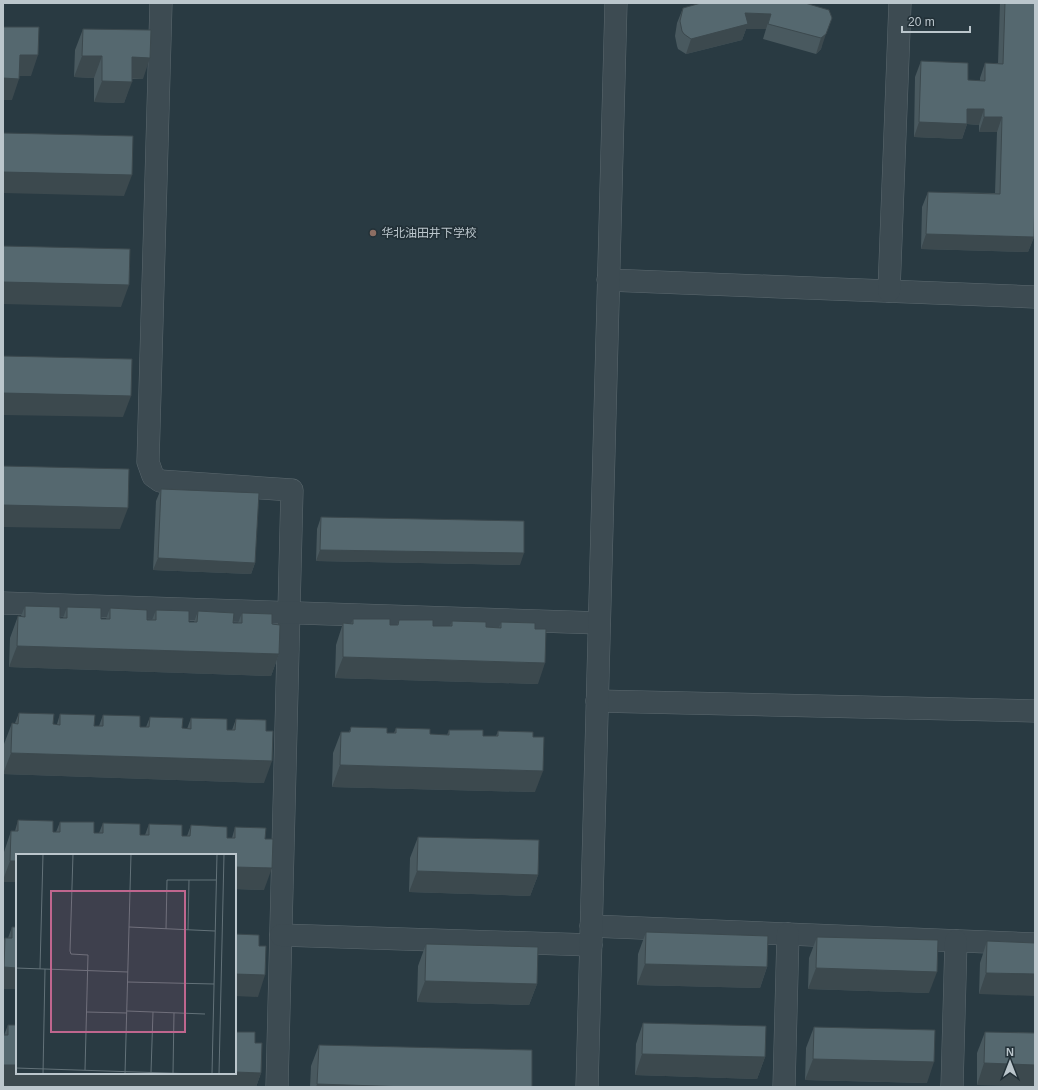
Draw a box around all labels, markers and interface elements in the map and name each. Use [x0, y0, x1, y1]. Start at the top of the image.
scale bar [902, 8, 970, 34]
text: 20 m [908, 15, 935, 29]
place label: 华北油田井下学校 [381, 226, 477, 240]
marker: 华北油田井下学校 [368, 228, 378, 238]
inset map [16, 854, 236, 1074]
north arrow [990, 1042, 1030, 1082]
text: N [1006, 1046, 1014, 1058]

